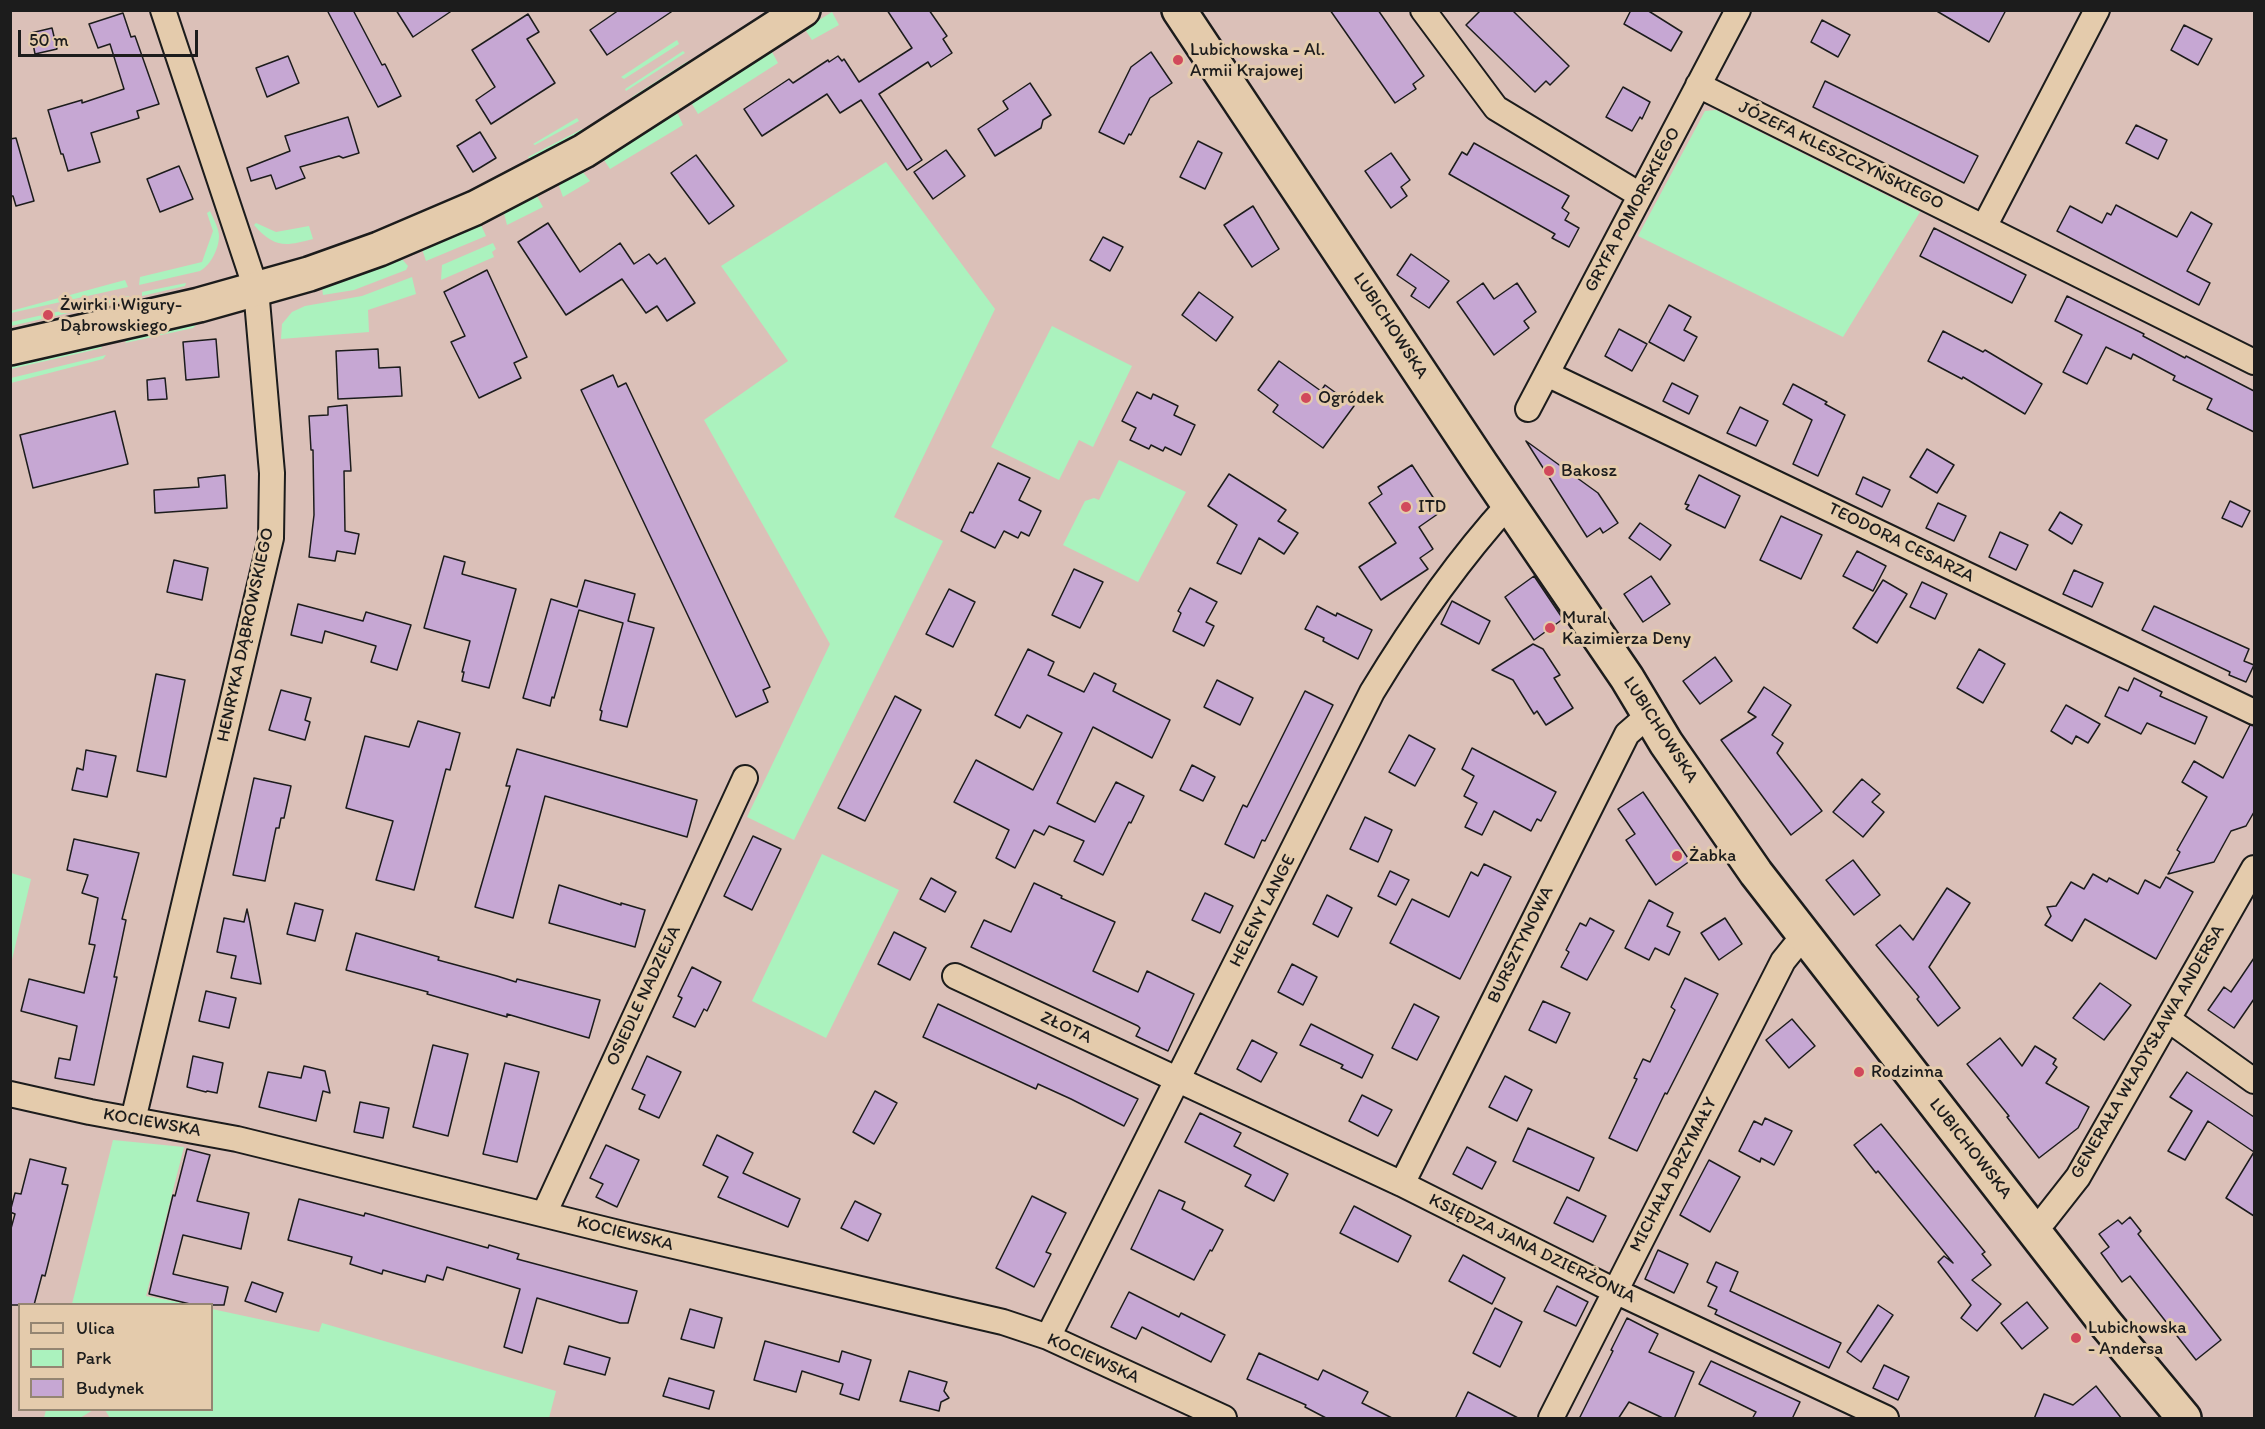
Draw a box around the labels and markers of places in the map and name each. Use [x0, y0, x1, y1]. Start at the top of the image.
place label: Lubichowska - Al. Armii Krajowej [1190, 39, 1325, 82]
marker: Lubichowska - Al. Armii Krajowej [1171, 53, 1185, 67]
place label: Żwirki i Wigury- Dąbrowskiego [60, 294, 182, 336]
marker: Żwirki i Wigury- Dąbrowskiego [41, 308, 55, 322]
place label: Ogródek [1318, 387, 1384, 409]
marker: Ogródek [1299, 391, 1313, 405]
place label: Bakosz [1561, 460, 1617, 482]
marker: Bakosz [1542, 464, 1556, 478]
place label: ITD [1418, 496, 1446, 518]
marker: ITD [1399, 500, 1413, 514]
place label: Mural Kazimierza Deny [1562, 607, 1691, 650]
marker: Mural Kazimierza Deny [1543, 621, 1557, 635]
place label: Żabka [1689, 845, 1736, 867]
marker: Żabka [1670, 849, 1684, 863]
place label: Rodzinna [1871, 1061, 1943, 1083]
marker: Rodzinna [1852, 1065, 1866, 1079]
place label: Lubichowska - Andersa [2088, 1317, 2187, 1360]
marker: Lubichowska - Andersa [2069, 1331, 2083, 1345]

